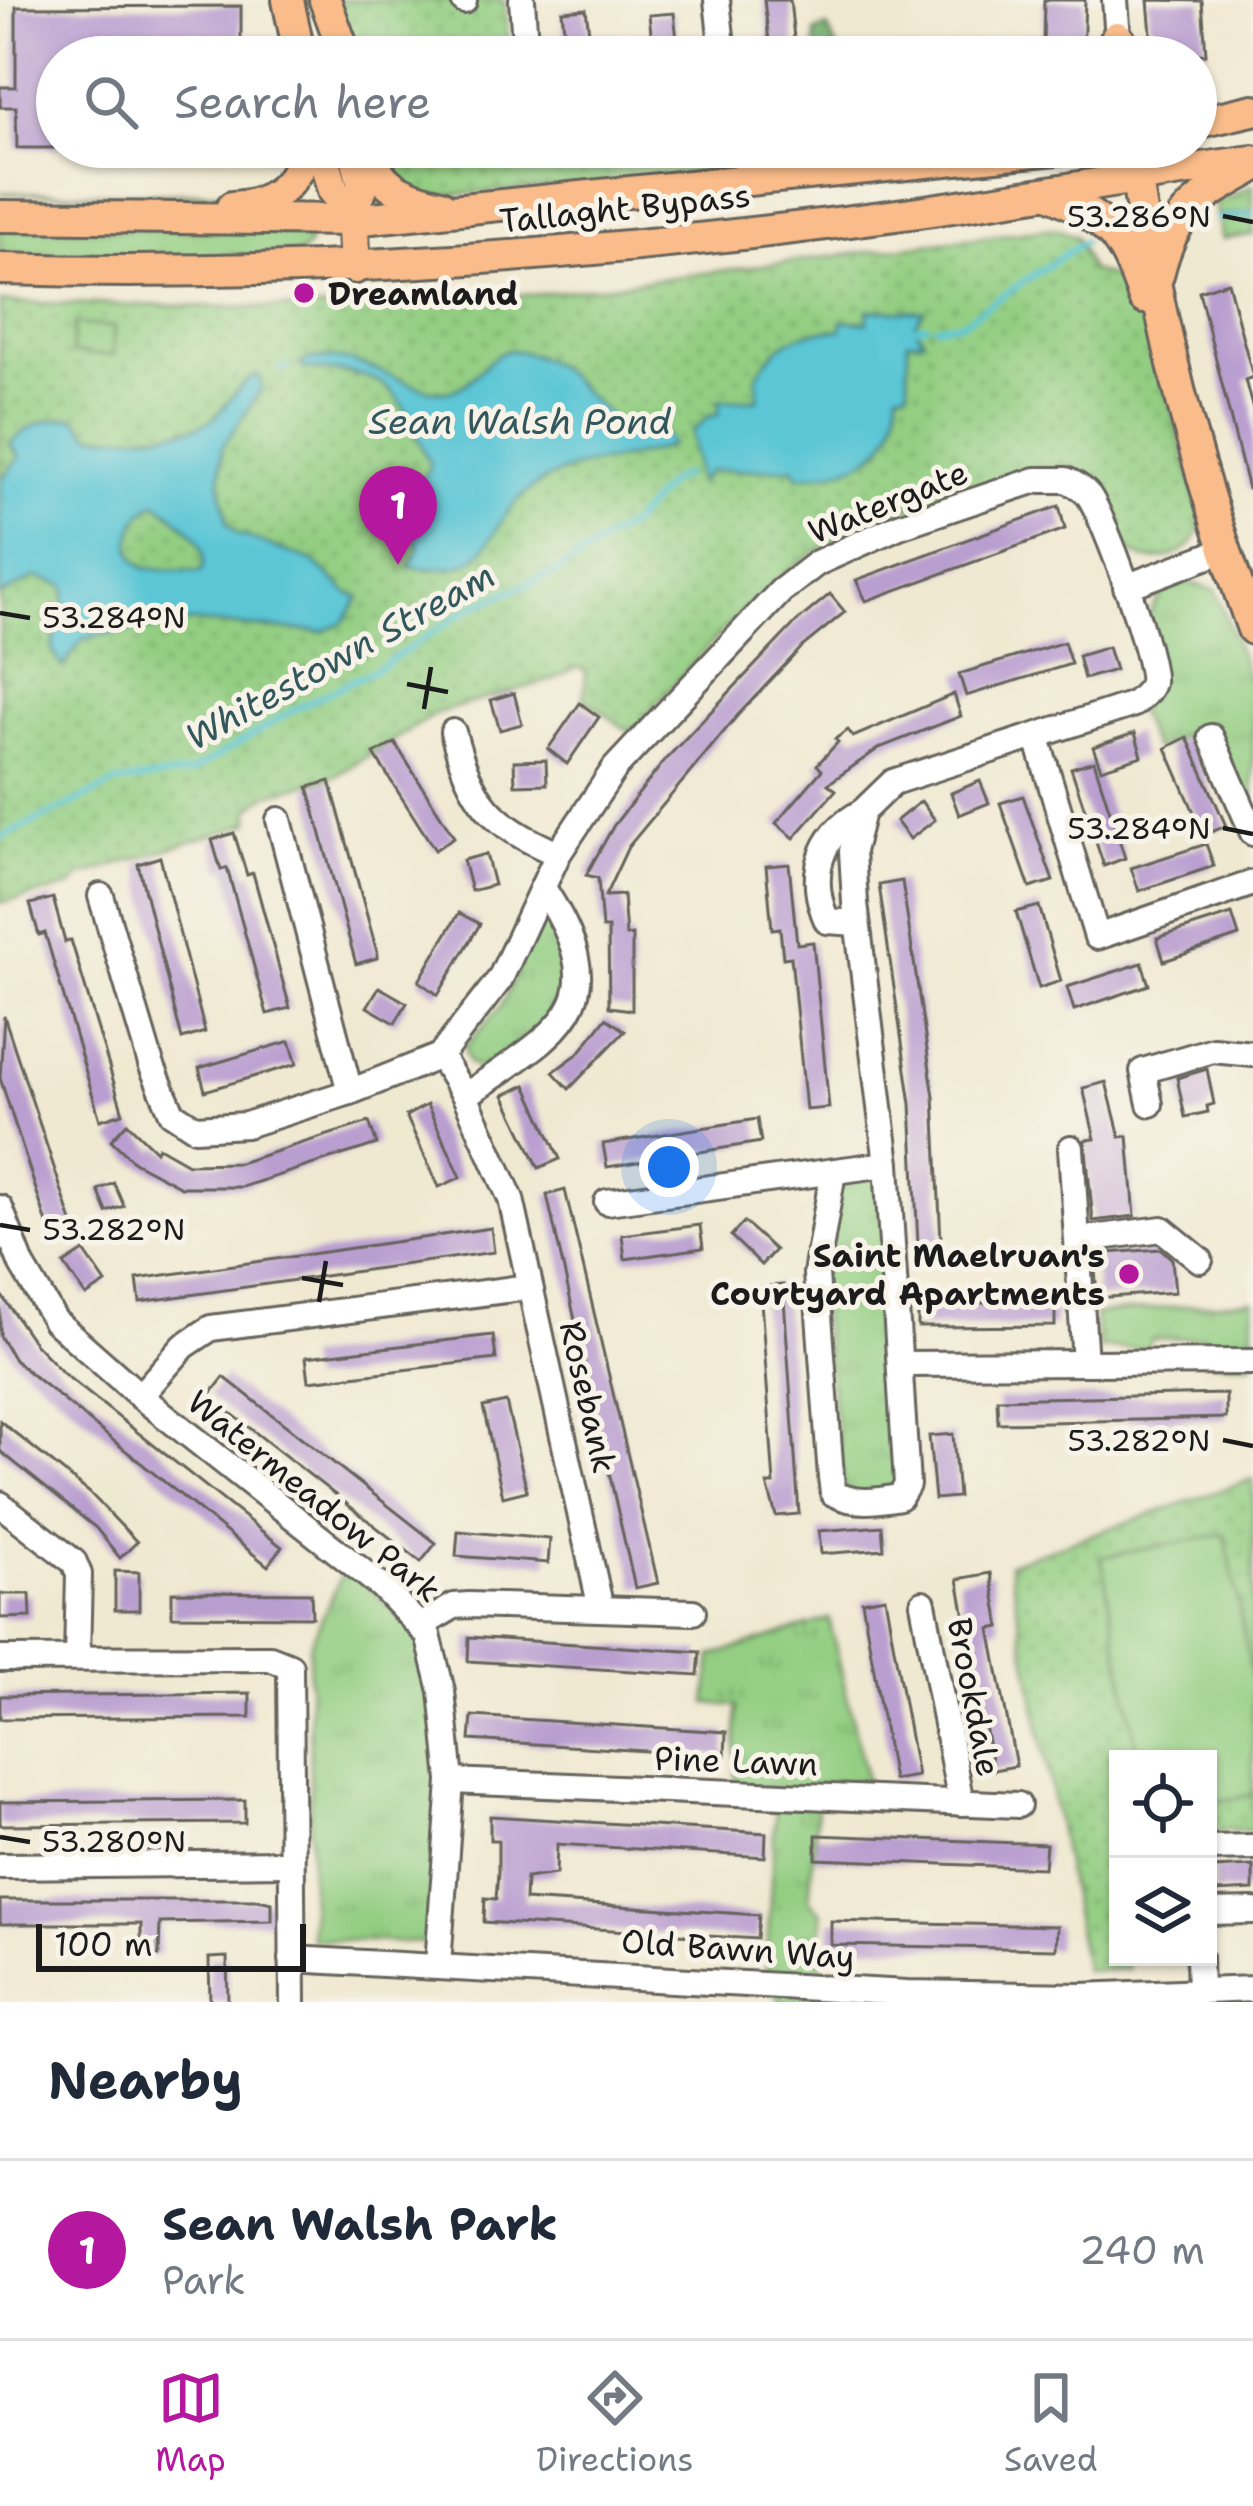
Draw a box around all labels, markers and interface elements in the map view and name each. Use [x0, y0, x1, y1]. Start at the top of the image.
search box [36, 36, 1217, 168]
icon: search [78, 69, 144, 135]
text: Search here [174, 72, 431, 132]
street label: Tallaght Bypass [497, 172, 753, 244]
text: 53.286°N [1067, 196, 1211, 237]
place label: Dreamland [328, 271, 518, 316]
marker: Dreamland [291, 280, 317, 306]
water label: Sean Walsh Pond [369, 397, 672, 446]
street label: Watergate [801, 450, 975, 554]
pin: 1 [359, 466, 437, 565]
water label: Whitestown Stream [177, 551, 503, 761]
text: 53.284°N [42, 597, 186, 638]
text: 53.284°N [1067, 808, 1211, 849]
your location [639, 1137, 699, 1197]
text: 53.282°N [43, 1209, 185, 1250]
place label: Saint Maelruan's Courtyard Apartments [710, 1233, 1105, 1316]
marker: Saint Maelruan's Courtyard Apartments [1116, 1261, 1142, 1287]
street label: Rosebank [549, 1317, 627, 1477]
street label: Watermeadow Park [178, 1380, 450, 1612]
text: 53.282°N [1068, 1420, 1210, 1461]
street label: Brookdale [937, 1614, 1011, 1780]
street label: Pine Lawn [653, 1736, 819, 1786]
map controls [1109, 1750, 1217, 1966]
button: locate [1109, 1750, 1217, 1858]
text: 53.280°N [42, 1821, 186, 1862]
button: layers [1109, 1858, 1217, 1966]
scale bar [36, 1918, 306, 1971]
street label: Old Bawn Way [620, 1918, 856, 1980]
text: 100 m [54, 1922, 153, 1967]
text: Nearby [48, 2046, 243, 2114]
text: Sean Walsh Park [162, 2194, 558, 2254]
text: 1 [78, 2224, 96, 2276]
text: 240 m [1079, 2224, 1205, 2276]
text: Park [162, 2254, 246, 2306]
tab: Map [155, 2365, 226, 2482]
tab: Directions [536, 2365, 694, 2482]
tab: Saved [1004, 2365, 1098, 2482]

